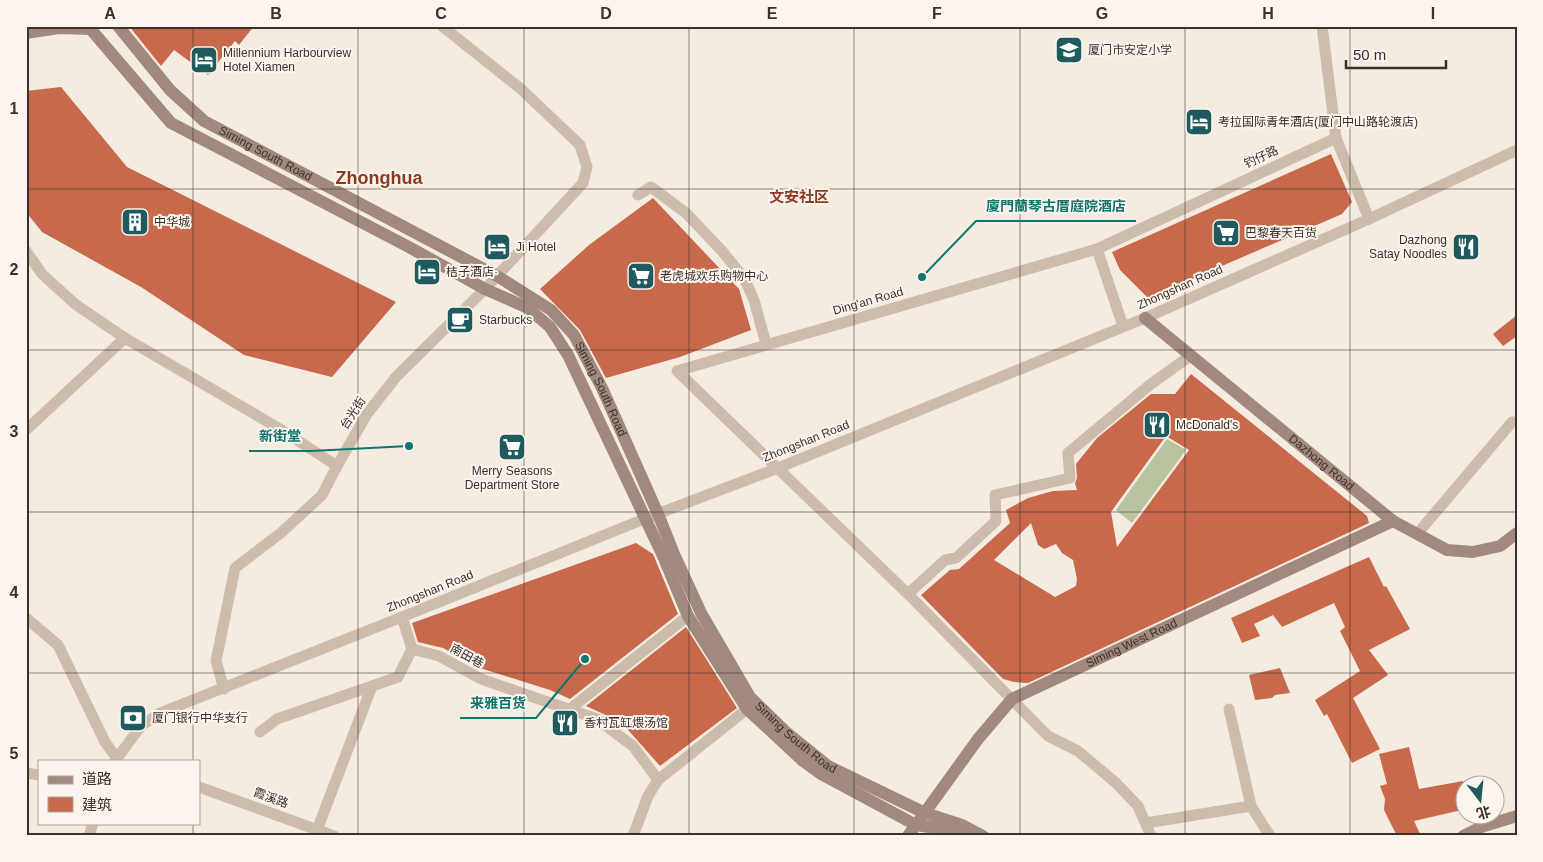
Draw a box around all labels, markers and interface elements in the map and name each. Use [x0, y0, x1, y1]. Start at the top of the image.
text: A [104, 5, 116, 22]
text: B [270, 5, 282, 22]
text: C [435, 5, 447, 22]
text: D [600, 5, 612, 22]
text: E [767, 5, 778, 22]
text: F [932, 5, 942, 22]
text: G [1096, 5, 1108, 22]
text: H [1262, 5, 1274, 22]
text: I [1431, 5, 1435, 22]
school or university icon: 厦门市安定小学 [1054, 35, 1084, 65]
scale bar [1346, 38, 1446, 70]
place label: 厦门市安定小学 [1088, 43, 1172, 57]
hotel icon: Millennium Harbourview Hotel Xiamen [189, 45, 219, 75]
place label: Millennium Harbourview Hotel Xiamen [223, 46, 351, 74]
text: 50 m [1353, 46, 1386, 63]
text: 1 [10, 100, 19, 117]
hotel icon: 考拉国际青年酒店(厦门中山路轮渡店) [1184, 107, 1214, 137]
place label: 考拉国际青年酒店(厦门中山路轮渡店) [1218, 115, 1418, 129]
street label: Siming South Road [216, 123, 315, 184]
street label: 钓仔路 [1242, 143, 1280, 171]
district label: Zhonghua [336, 168, 423, 188]
district label: 文安社区 [769, 188, 829, 205]
callout: 廈門蘭琴古厝庭院酒店 [976, 192, 1136, 221]
text: 廈門蘭琴古厝庭院酒店 [986, 198, 1126, 214]
building icon: 中华城 [120, 207, 150, 237]
place label: 中华城 [154, 215, 190, 229]
supermarket icon: 巴黎春天百货 [1211, 218, 1241, 248]
place label: 巴黎春天百货 [1245, 226, 1317, 240]
hotel icon: Ji Hotel [482, 232, 512, 262]
restaurant icon: Dazhong Satay Noodles [1451, 232, 1481, 262]
place label: Dazhong Satay Noodles [1369, 233, 1447, 261]
place label: Ji Hotel [516, 240, 556, 254]
hotel icon: 桔子酒店· [412, 257, 442, 287]
text: 2 [10, 261, 19, 278]
supermarket icon: 老虎城欢乐购物中心 [626, 261, 656, 291]
street label: Zhongshan Road [1135, 262, 1225, 312]
place label: 桔子酒店· [446, 265, 498, 279]
place label: 老虎城欢乐购物中心 [660, 269, 768, 283]
street label: Ding'an Road [831, 284, 905, 318]
cafe icon: Starbucks [445, 305, 475, 335]
place label: Starbucks [479, 313, 532, 327]
street label: Siming South Road [572, 339, 630, 438]
street label: 台光街 [337, 394, 369, 432]
restaurant icon: McDonald's [1142, 410, 1172, 440]
street label: Zhongshan Road [761, 417, 851, 465]
place label: McDonald's [1176, 418, 1238, 432]
callout: 新街堂 [249, 422, 311, 451]
text: 3 [10, 423, 19, 440]
text: 新街堂 [259, 428, 301, 444]
supermarket icon: Merry Seasons Department Store [497, 432, 527, 462]
street label: Dazhong Road [1286, 432, 1357, 493]
place label: Merry Seasons Department Store [465, 464, 560, 492]
street label: Zhongshan Road [385, 567, 475, 615]
text: 4 [10, 584, 19, 601]
street label: Siming West Road [1084, 616, 1179, 671]
street label: 南田巷 [448, 641, 486, 671]
callout: 来雅百货 [460, 689, 536, 718]
text: 来雅百货 [470, 695, 526, 711]
street label: Siming South Road [752, 699, 839, 776]
bank icon: 厦门银行中华支行 [118, 703, 148, 733]
restaurant icon: 香村瓦缸煨汤馆 [550, 708, 580, 738]
place label: 厦门银行中华支行 [152, 711, 248, 725]
place label: 香村瓦缸煨汤馆 [584, 716, 668, 730]
text: 5 [10, 745, 19, 762]
legend [38, 760, 200, 824]
text: 道路 [82, 770, 112, 787]
north arrow [1456, 774, 1506, 824]
street label: 霞溪路 [252, 785, 290, 811]
text: 建筑 [82, 796, 112, 813]
text: 北 [1475, 803, 1493, 822]

